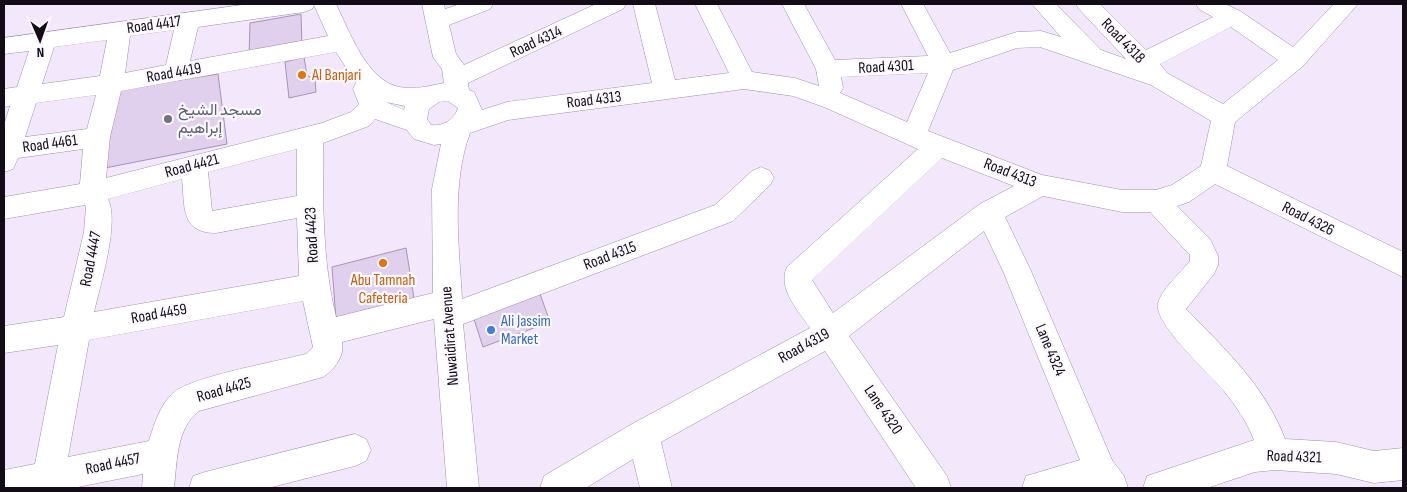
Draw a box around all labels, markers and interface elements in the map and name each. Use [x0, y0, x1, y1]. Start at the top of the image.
street label: Road 4417 [126, 12, 183, 38]
north arrow [15, 15, 65, 65]
street label: Road 4318 [1097, 15, 1149, 67]
street label: Road 4314 [507, 22, 565, 62]
text: N [36, 44, 44, 61]
street label: Road 4301 [858, 56, 915, 78]
street label: Road 4419 [145, 59, 203, 87]
place label: Al Banjari [311, 66, 361, 85]
marker: Al Banjari [296, 69, 308, 81]
street label: Road 4313 [566, 87, 622, 113]
place label: مسجد الشيخ إبراهيم [178, 101, 262, 138]
marker: مسجد الشيخ إبراهيم [162, 113, 174, 125]
street label: Road 4461 [21, 131, 79, 157]
street label: Road 4421 [163, 150, 221, 182]
street label: Road 4313 [981, 154, 1039, 192]
street label: Road 4326 [1279, 198, 1337, 240]
street label: Road 4423 [301, 207, 323, 263]
street label: Road 4447 [76, 229, 106, 288]
street label: Road 4315 [581, 237, 639, 275]
marker: Abu Tamnah Cafeteria [377, 257, 389, 269]
place label: Abu Tamnah Cafeteria [350, 271, 415, 308]
street label: Nuwaidirat Avenue [437, 286, 463, 386]
street label: Road 4459 [130, 300, 188, 328]
place label: Ali Jassim Market [500, 312, 551, 349]
street label: Lane 4324 [1031, 321, 1070, 379]
marker: Ali Jassim Market [485, 324, 497, 336]
street label: Road 4319 [775, 324, 833, 368]
street label: Road 4425 [195, 373, 253, 407]
street label: Lane 4320 [860, 382, 906, 438]
street label: Road 4321 [1266, 447, 1322, 467]
street label: Road 4457 [84, 449, 143, 479]

